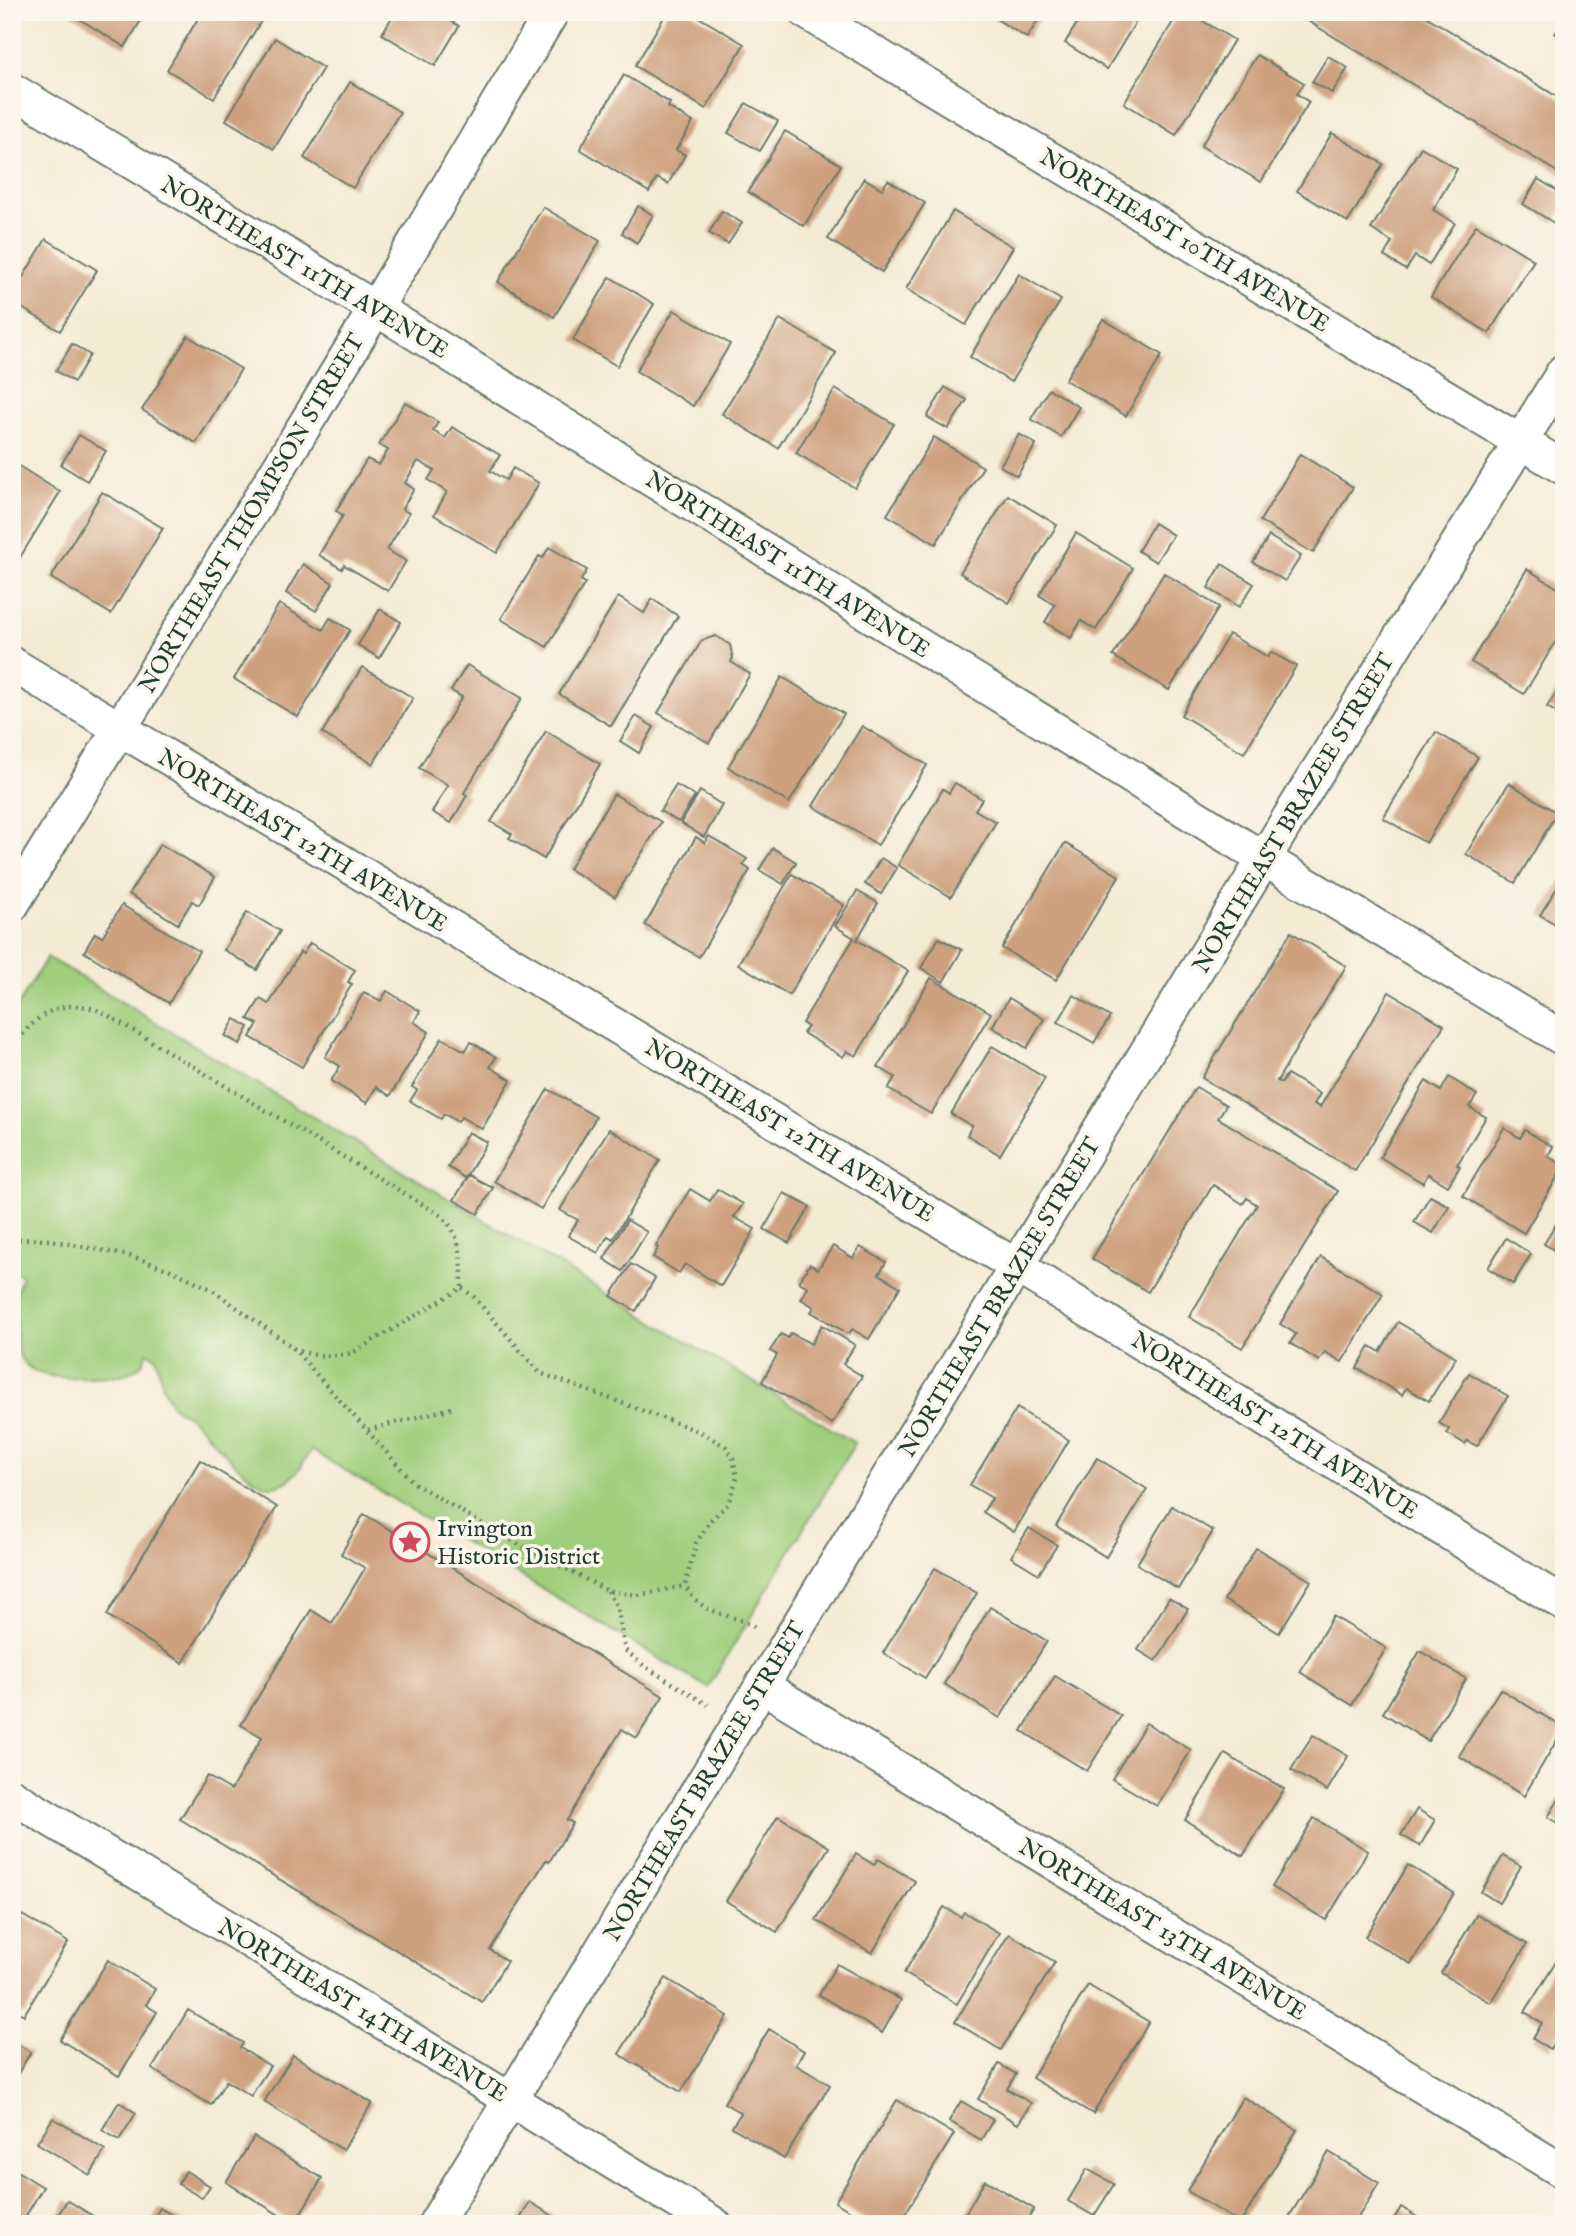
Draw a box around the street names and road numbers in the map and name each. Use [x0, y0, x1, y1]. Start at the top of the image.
street label: NORTHEAST 10TH AVENUE [1034, 142, 1335, 340]
street label: NORTHEAST 11TH AVENUE [155, 170, 454, 367]
street label: NORTHEAST THOMPSON STREET [132, 328, 373, 699]
street label: NORTHEAST 11TH AVENUE [639, 465, 935, 666]
street label: NORTHEAST BRAZEE STREET [1186, 648, 1403, 979]
street label: NORTHEAST 12TH AVENUE [152, 742, 453, 940]
street label: NORTHEAST 12TH AVENUE [639, 1032, 940, 1230]
street label: NORTHEAST BRAZEE STREET [892, 1132, 1109, 1463]
street label: NORTHEAST 12TH AVENUE [1125, 1325, 1423, 1528]
street label: NORTHEAST BRAZEE STREET [597, 1616, 814, 1947]
street label: NORTHEAST 13TH AVENUE [1013, 1832, 1312, 2029]
street label: NORTHEAST 14TH AVENUE [212, 1912, 513, 2110]

